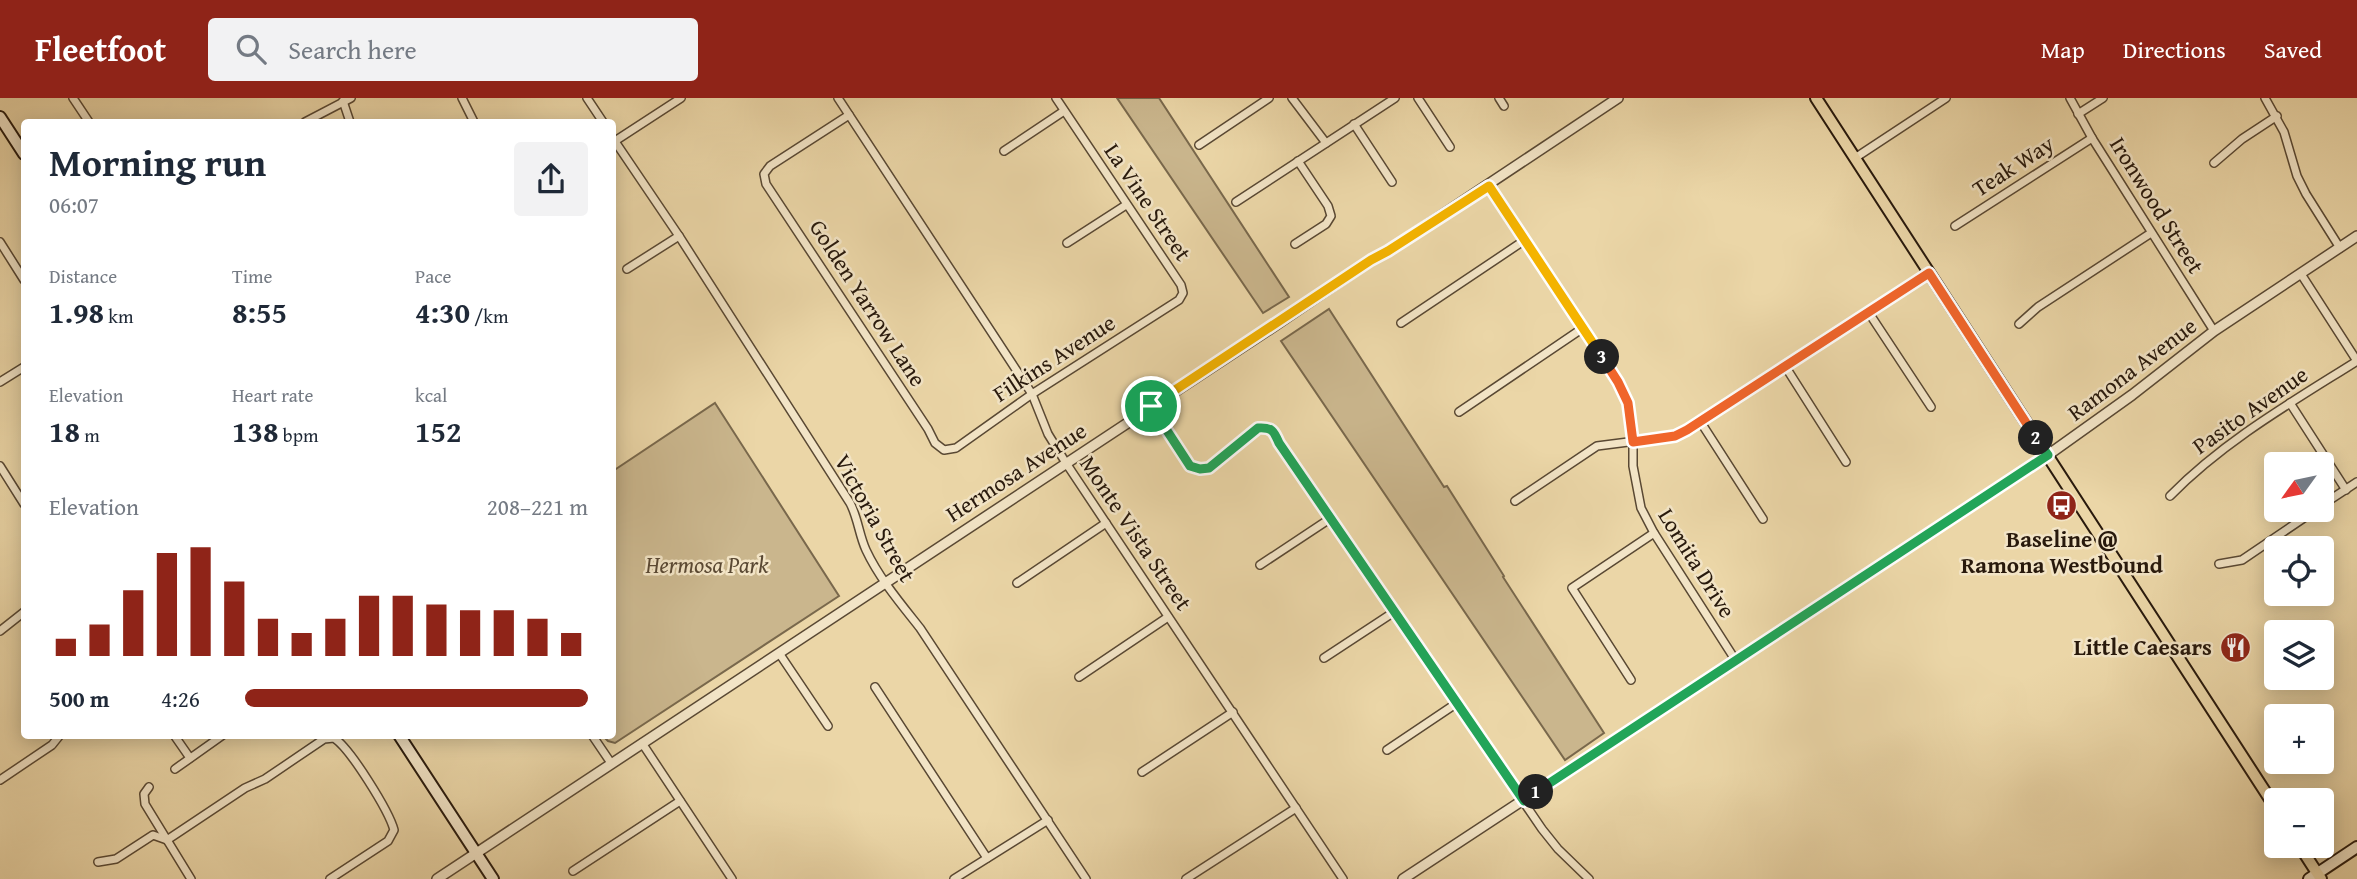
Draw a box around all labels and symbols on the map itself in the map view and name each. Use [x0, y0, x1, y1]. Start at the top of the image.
street label: Teak Way [1965, 127, 2060, 204]
street label: Ironwood Street [2102, 130, 2213, 280]
street label: La Vine Street [1097, 136, 1200, 267]
street label: Golden Yarrow Lane [802, 213, 935, 393]
street label: Filkins Avenue [986, 306, 1121, 410]
street label: Ramona Avenue [2060, 309, 2203, 428]
pin: 3 [1584, 340, 1620, 374]
street label: Pasito Avenue [2185, 358, 2314, 462]
pin [1121, 376, 1181, 436]
street label: Hermosa Avenue [939, 414, 1093, 529]
pin: 2 [2018, 420, 2054, 456]
street label: Victoria Street [827, 448, 924, 588]
street label: Monte Vista Street [1072, 449, 1201, 617]
north arrow [2264, 452, 2334, 522]
bus stop icon: Baseline @ Ramona Westbound [2045, 488, 2079, 522]
street label: Lomita Drive [1651, 501, 1744, 624]
place label: Baseline @ Ramona Westbound [1961, 522, 2164, 581]
park label: Hermosa Park [644, 548, 769, 581]
place label: Little Caesars [2074, 630, 2212, 663]
restaurant icon: Little Caesars [2218, 630, 2252, 664]
pin: 1 [1518, 774, 1554, 810]

